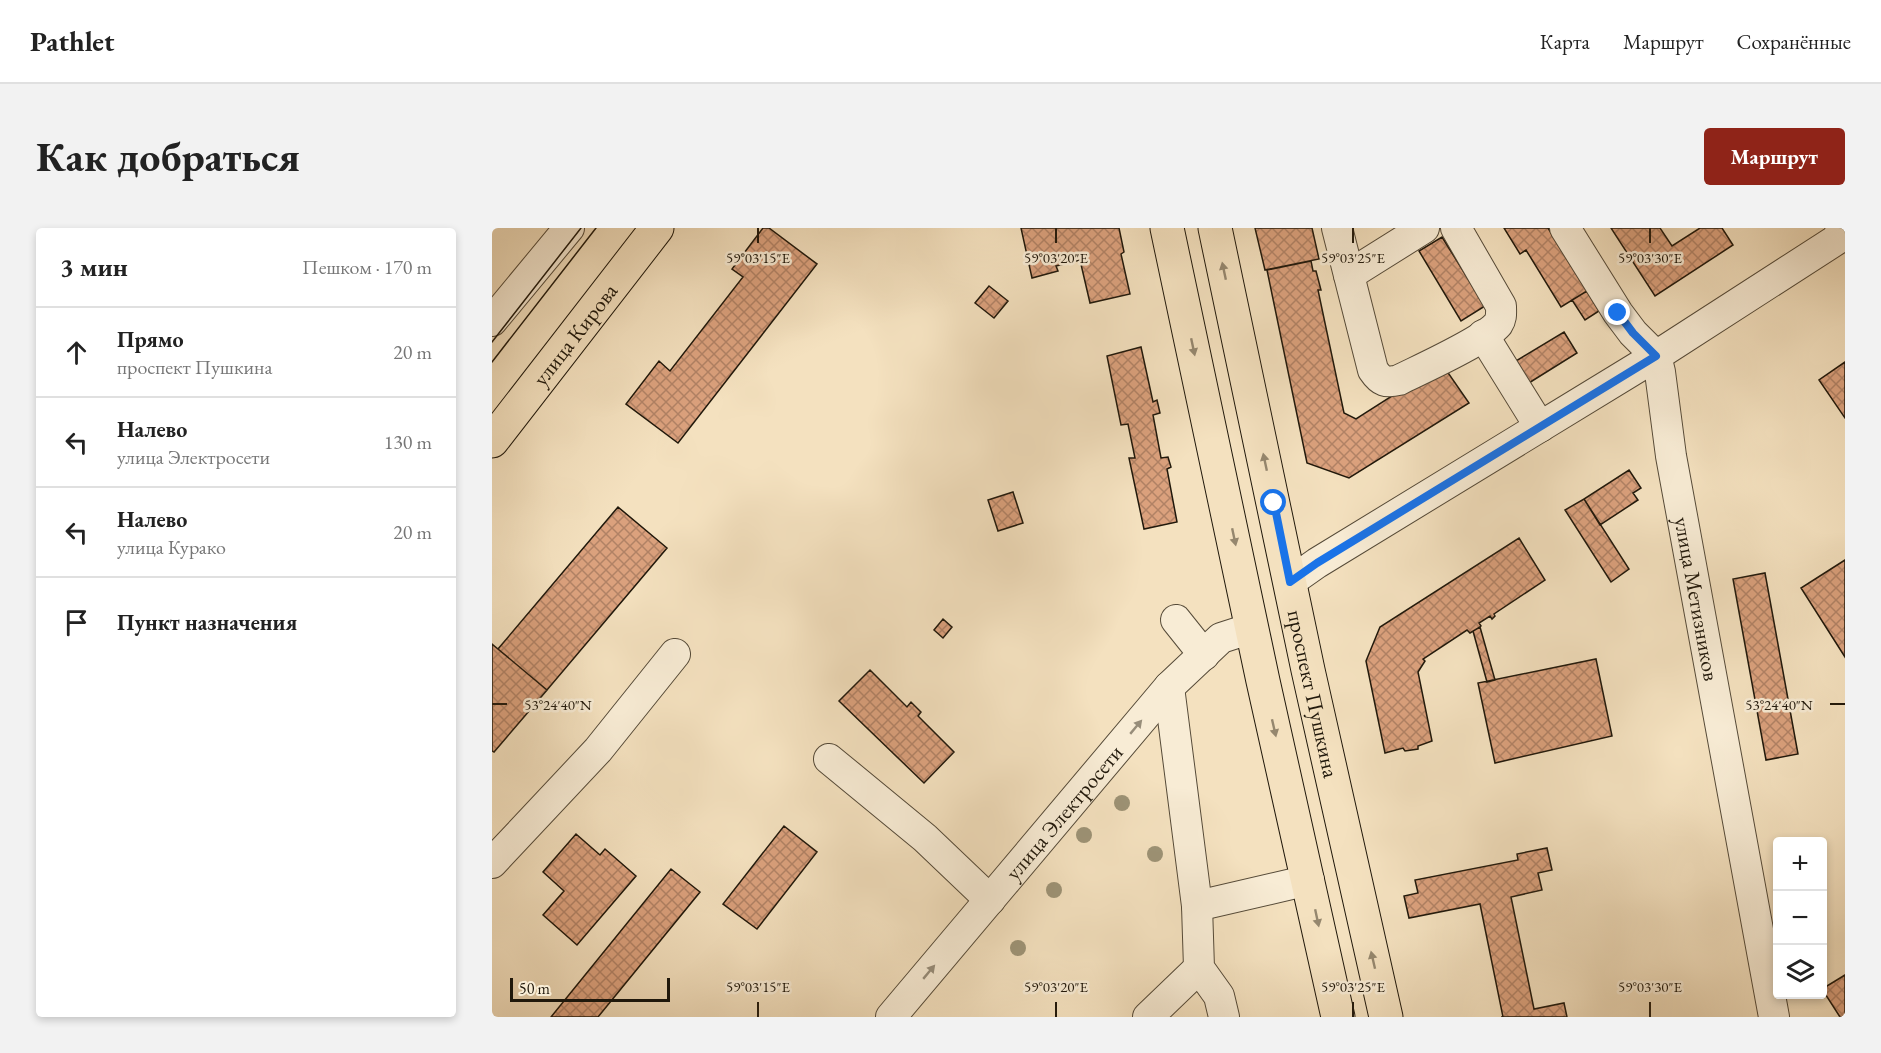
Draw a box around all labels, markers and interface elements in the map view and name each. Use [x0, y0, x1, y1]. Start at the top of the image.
text: Pathlet [30, 23, 114, 59]
text: Карта [1540, 28, 1590, 55]
text: Маршрут [1623, 28, 1704, 55]
text: Сохранённые [1737, 28, 1851, 55]
button: Маршрут [1704, 128, 1845, 185]
text: Как добраться [36, 129, 300, 184]
text: 59°03'15"E [726, 248, 791, 267]
text: 59°03'20"E [1024, 248, 1089, 267]
text: 59°03'25"E [1321, 248, 1386, 267]
text: 59°03'30"E [1618, 248, 1683, 267]
text: 3 мин [60, 250, 128, 284]
text: Пешком · 170 m [302, 254, 432, 280]
one-way arrow [1219, 261, 1228, 280]
street label: улица Кирова [526, 277, 624, 392]
route end [1604, 299, 1630, 325]
text: Прямо [117, 325, 184, 354]
icon: ahead [60, 336, 93, 369]
one-way arrow [1188, 337, 1198, 356]
text: 20 m [393, 339, 432, 365]
text: проспект Пушкина [117, 354, 272, 380]
text: Налево [117, 415, 187, 444]
icon: left [60, 426, 93, 459]
text: 130 m [384, 429, 432, 455]
text: улица Электросети [117, 444, 270, 470]
one-way arrow [1259, 452, 1269, 471]
route start [1260, 489, 1286, 515]
text: Налево [117, 505, 187, 534]
street label: улица Метизников [1667, 514, 1726, 683]
icon: left [60, 516, 93, 549]
text: 20 m [393, 519, 432, 545]
one-way arrow [1230, 528, 1239, 547]
text: улица Курако [117, 534, 226, 560]
icon: arrive [60, 606, 93, 639]
street label: проспект Пушкина [1281, 607, 1346, 781]
text: Пункт назначения [117, 608, 297, 637]
text: 53°24'40"N [524, 695, 592, 714]
text: 53°24'40"N [1745, 695, 1813, 714]
one-way arrow [1270, 719, 1279, 738]
one-way arrow [1129, 720, 1142, 735]
street label: улица Электросети [999, 738, 1130, 886]
map controls [1773, 837, 1827, 999]
button: + [1773, 837, 1827, 891]
button: − [1773, 891, 1827, 945]
one-way arrow [1313, 909, 1322, 928]
button: layers [1773, 945, 1827, 999]
one-way arrow [1368, 950, 1377, 969]
one-way arrow [922, 965, 935, 980]
scale bar [510, 975, 670, 1002]
text: 59°03'15"E [726, 977, 791, 996]
text: 59°03'20"E [1024, 977, 1089, 996]
text: 59°03'25"E [1321, 977, 1386, 996]
text: 59°03'30"E [1618, 977, 1683, 996]
text: 50 m [519, 978, 550, 999]

